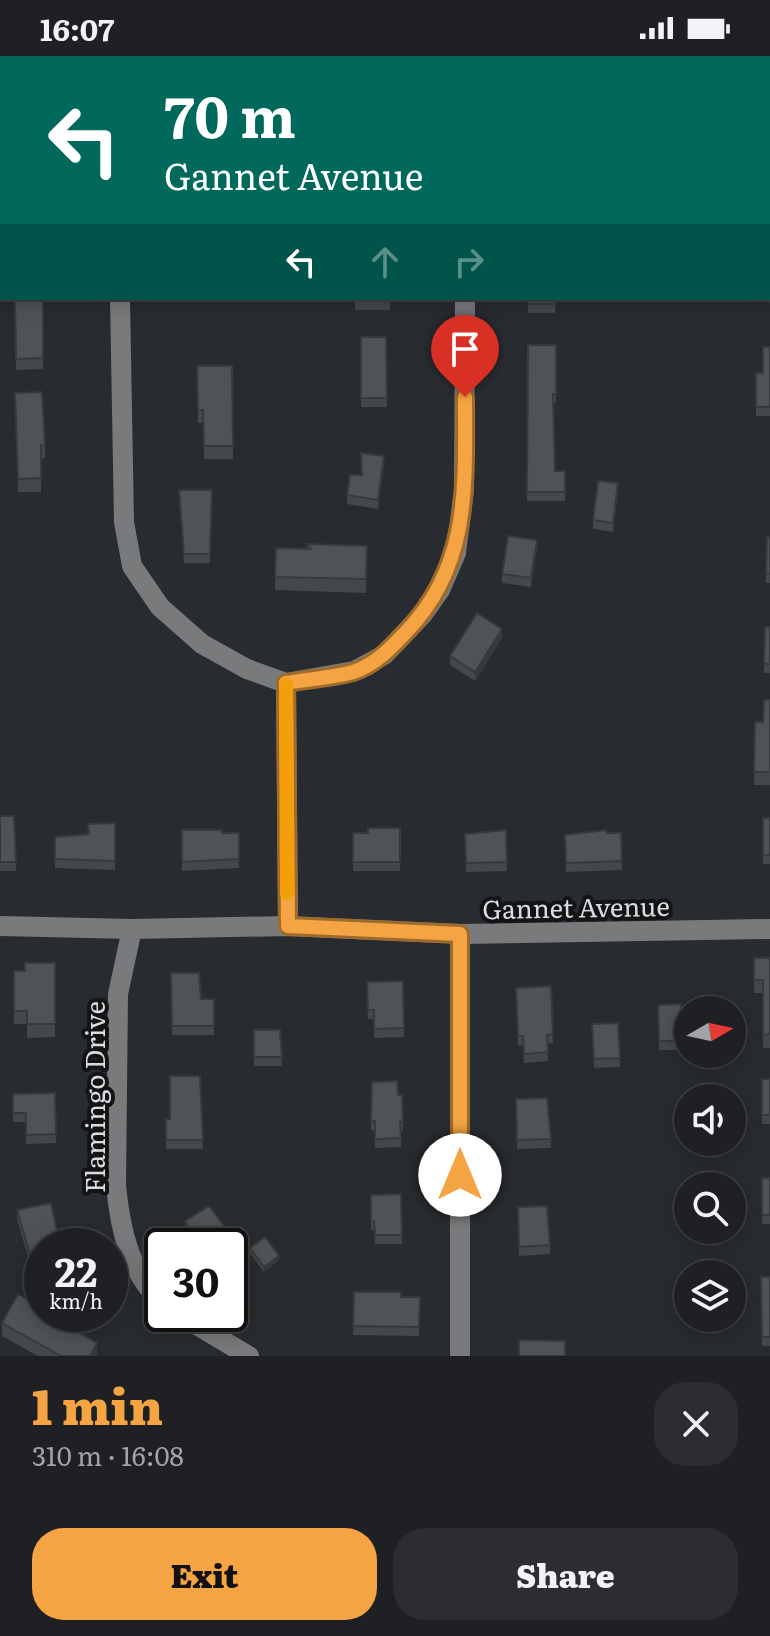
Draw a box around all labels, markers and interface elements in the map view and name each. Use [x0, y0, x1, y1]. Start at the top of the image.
text: 16:07 [40, 6, 114, 50]
text: 70 m [164, 72, 296, 155]
icon: left [32, 88, 136, 192]
text: Gannet Avenue [164, 148, 423, 201]
icon: left [279, 240, 323, 284]
icon: ahead [363, 240, 407, 284]
icon: right [447, 240, 491, 284]
pin [431, 315, 499, 397]
icon: arrive [443, 327, 487, 371]
street label: Gannet Avenue [482, 885, 670, 927]
north arrow [674, 996, 746, 1068]
map controls [674, 996, 746, 1332]
street label: Flamingo Drive [74, 1001, 113, 1193]
button: sound [674, 1084, 746, 1156]
position arrow [418, 1133, 502, 1217]
button: search [674, 1172, 746, 1244]
speed limit sign: 30 [144, 1228, 248, 1332]
text: 22 [55, 1240, 97, 1299]
button: layers [674, 1260, 746, 1332]
text: km/h [49, 1285, 103, 1315]
text: 1 min [32, 1369, 163, 1440]
button: close [654, 1382, 738, 1466]
text: 310 m · 16:08 [32, 1435, 184, 1474]
button: Exit [32, 1528, 377, 1620]
button: Share [393, 1528, 738, 1620]

